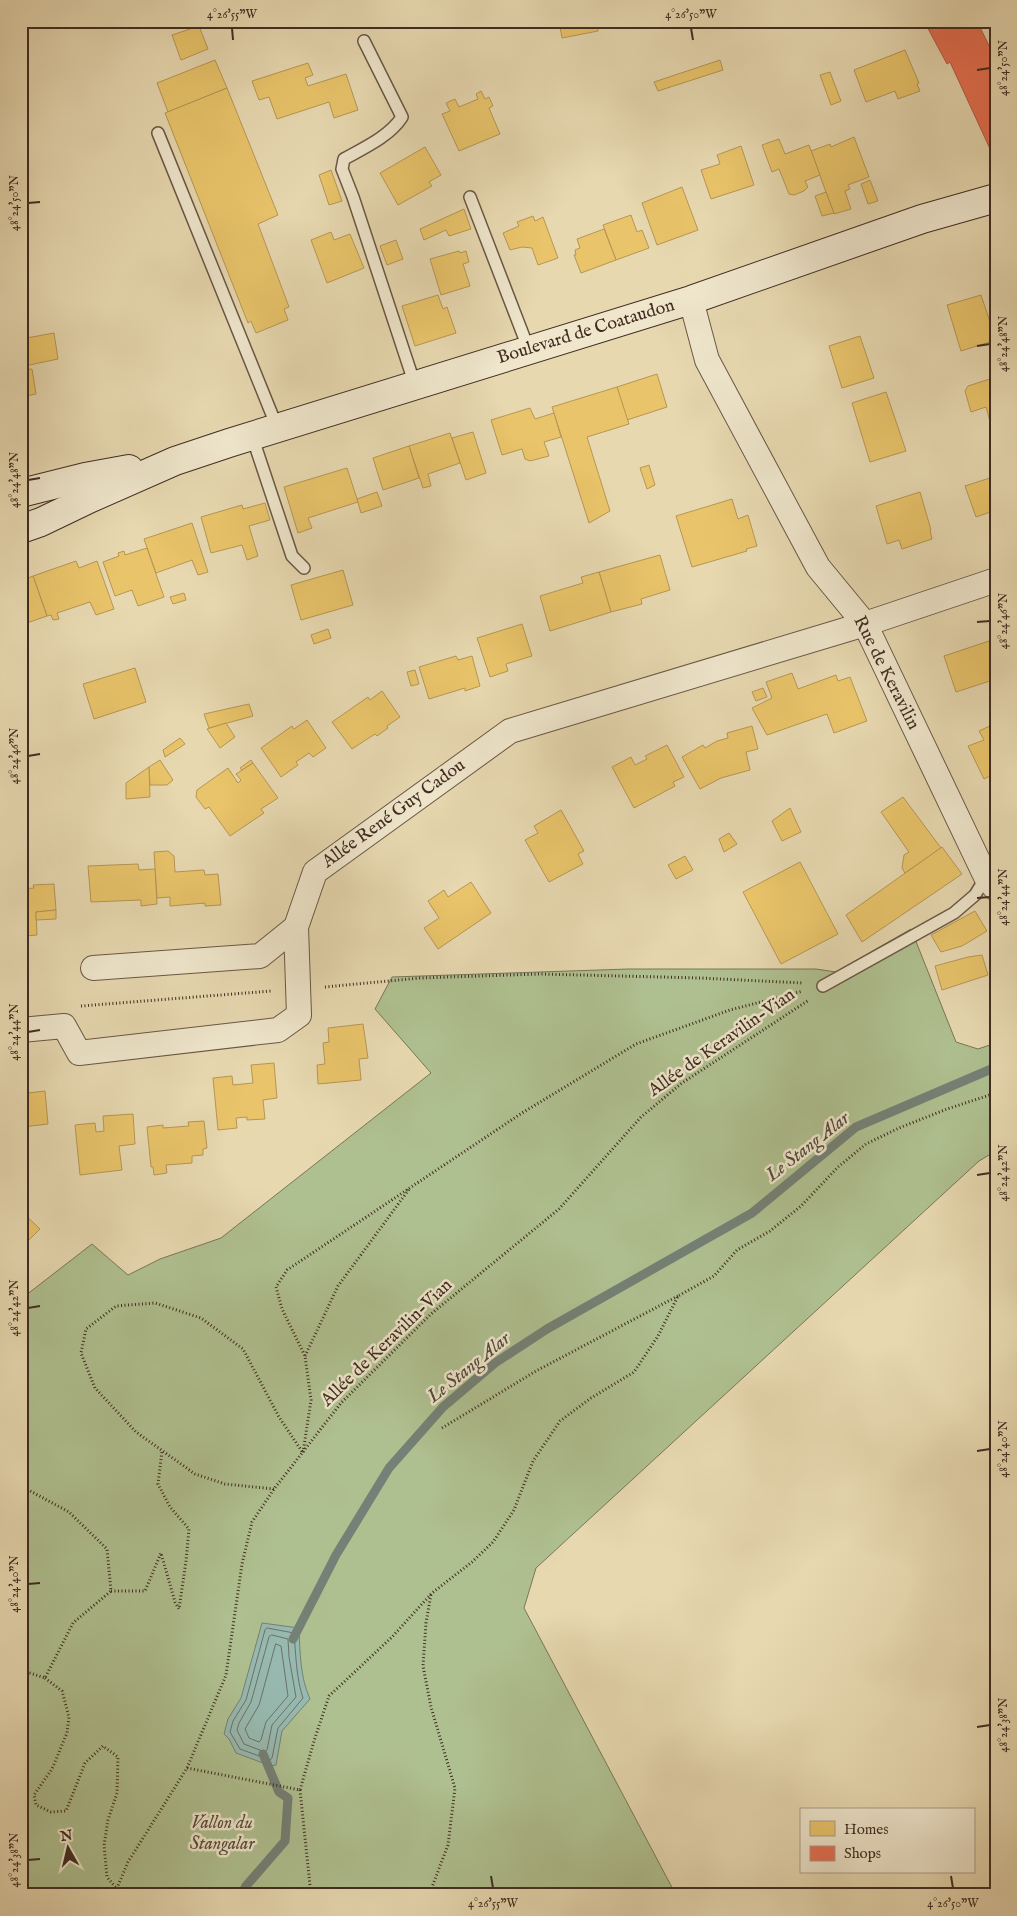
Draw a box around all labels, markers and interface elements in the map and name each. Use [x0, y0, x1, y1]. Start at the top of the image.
text: 4°26'55"W [207, 7, 257, 22]
text: 4°26'50"W [665, 7, 717, 22]
text: 48°24'50"N [996, 40, 1011, 96]
text: 48°24'50"N [7, 175, 22, 231]
street label: Boulevard de Coataudon [495, 294, 678, 370]
text: 48°24'48"N [996, 315, 1011, 372]
text: 48°24'48"N [7, 451, 22, 508]
text: 48°24'46"N [996, 592, 1011, 649]
street label: Rue de Keravilin [847, 612, 925, 734]
text: 48°24'46"N [7, 727, 22, 784]
street label: Allée René Guy Cadou [317, 754, 470, 874]
text: 48°24'44"N [996, 868, 1011, 926]
street label: Allée de Keravilin-Vian [643, 983, 800, 1103]
text: 48°24'44"N [7, 1003, 22, 1061]
water label: Le Stang Alar [760, 1106, 856, 1188]
text: 48°24'42"N [996, 1144, 1011, 1202]
street label: Allée de Keravilin-Vian [316, 1274, 458, 1412]
text: 48°24'42"N [7, 1279, 22, 1337]
water label: Le Stang Alar [422, 1326, 517, 1409]
text: 48°24'40"N [996, 1420, 1011, 1478]
text: 48°24'40"N [7, 1555, 22, 1613]
text: 48°24'38"N [996, 1697, 1011, 1752]
legend [800, 1808, 974, 1874]
park label: Vallon du Stangalar [190, 1812, 255, 1856]
text: Homes [844, 1820, 888, 1839]
north arrow [42, 1824, 92, 1874]
text: N [58, 1826, 74, 1846]
text: 48°24'38"N [7, 1832, 22, 1887]
text: Shops [844, 1844, 881, 1863]
text: 4°26'55"W [468, 1896, 518, 1911]
text: 4°26'50"W [927, 1896, 979, 1911]

